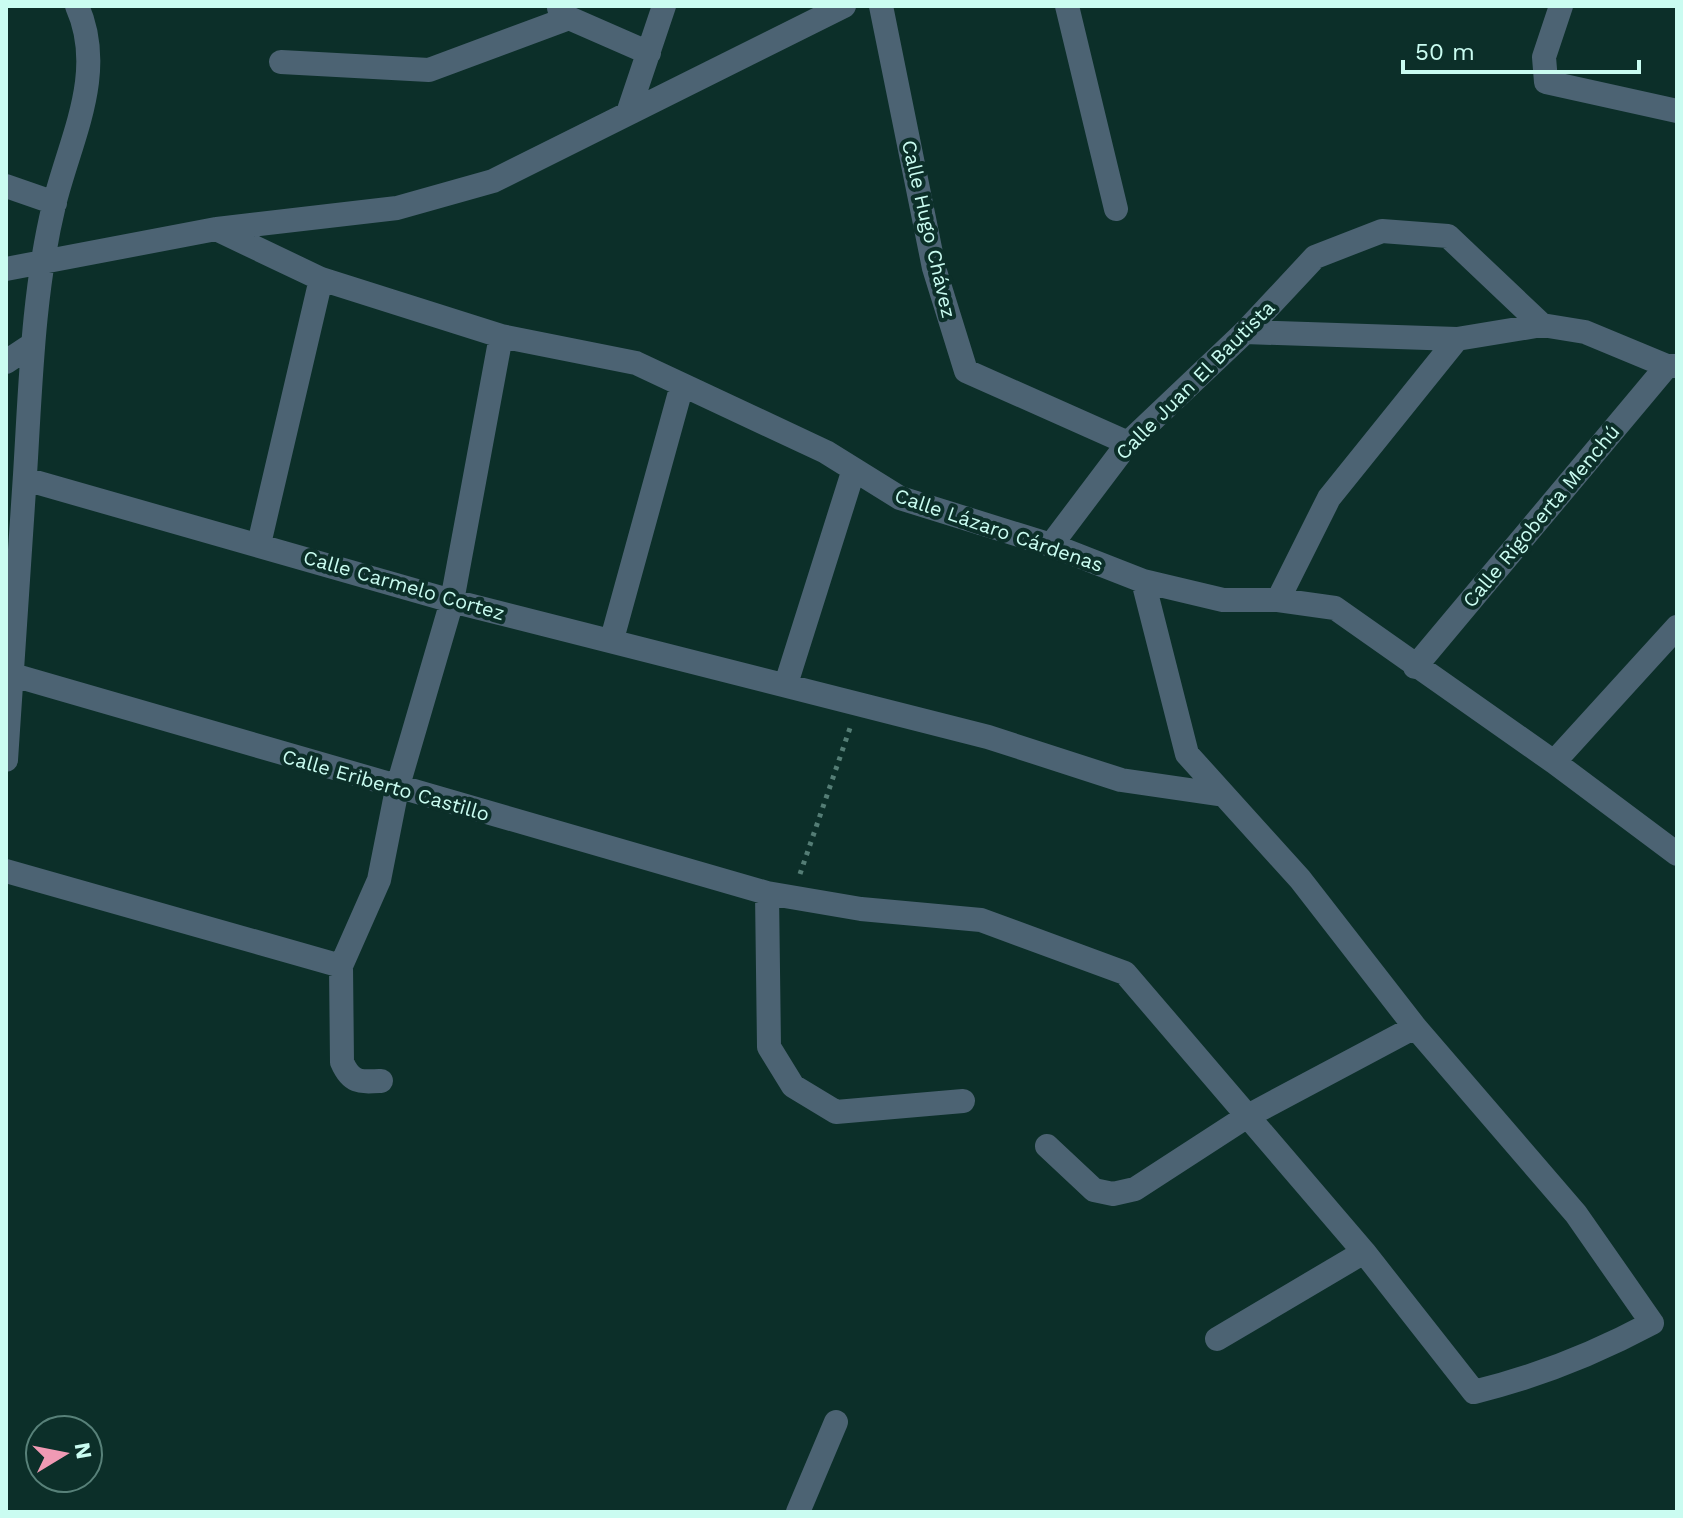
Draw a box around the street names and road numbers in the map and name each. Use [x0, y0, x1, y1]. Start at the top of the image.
street label: Calle Hugo Chávez [897, 138, 961, 320]
street label: Calle Juan El Bautista [1111, 296, 1279, 464]
street label: Calle Rigoberta Menchú [1457, 420, 1625, 612]
street label: Calle Lázaro Cárdenas [892, 483, 1106, 577]
street label: Calle Carmelo Cortez [301, 545, 507, 625]
street label: Calle Eriberto Castillo [280, 744, 492, 826]

